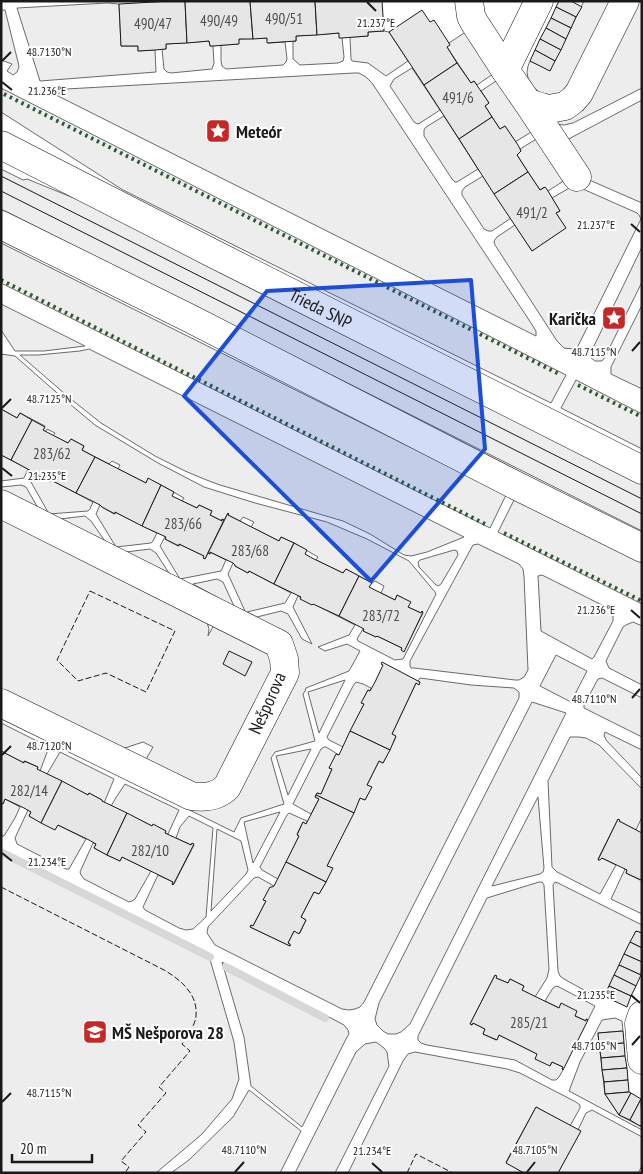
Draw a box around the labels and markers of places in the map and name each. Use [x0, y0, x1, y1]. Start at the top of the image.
place icon: Meteór [205, 118, 231, 144]
place label: Meteór [236, 120, 283, 143]
place icon: Karička [601, 305, 627, 331]
place label: Karička [549, 307, 596, 330]
school or university icon: MŠ Nešporova 28 [82, 1019, 108, 1045]
place label: MŠ Nešporova 28 [112, 1021, 224, 1044]

